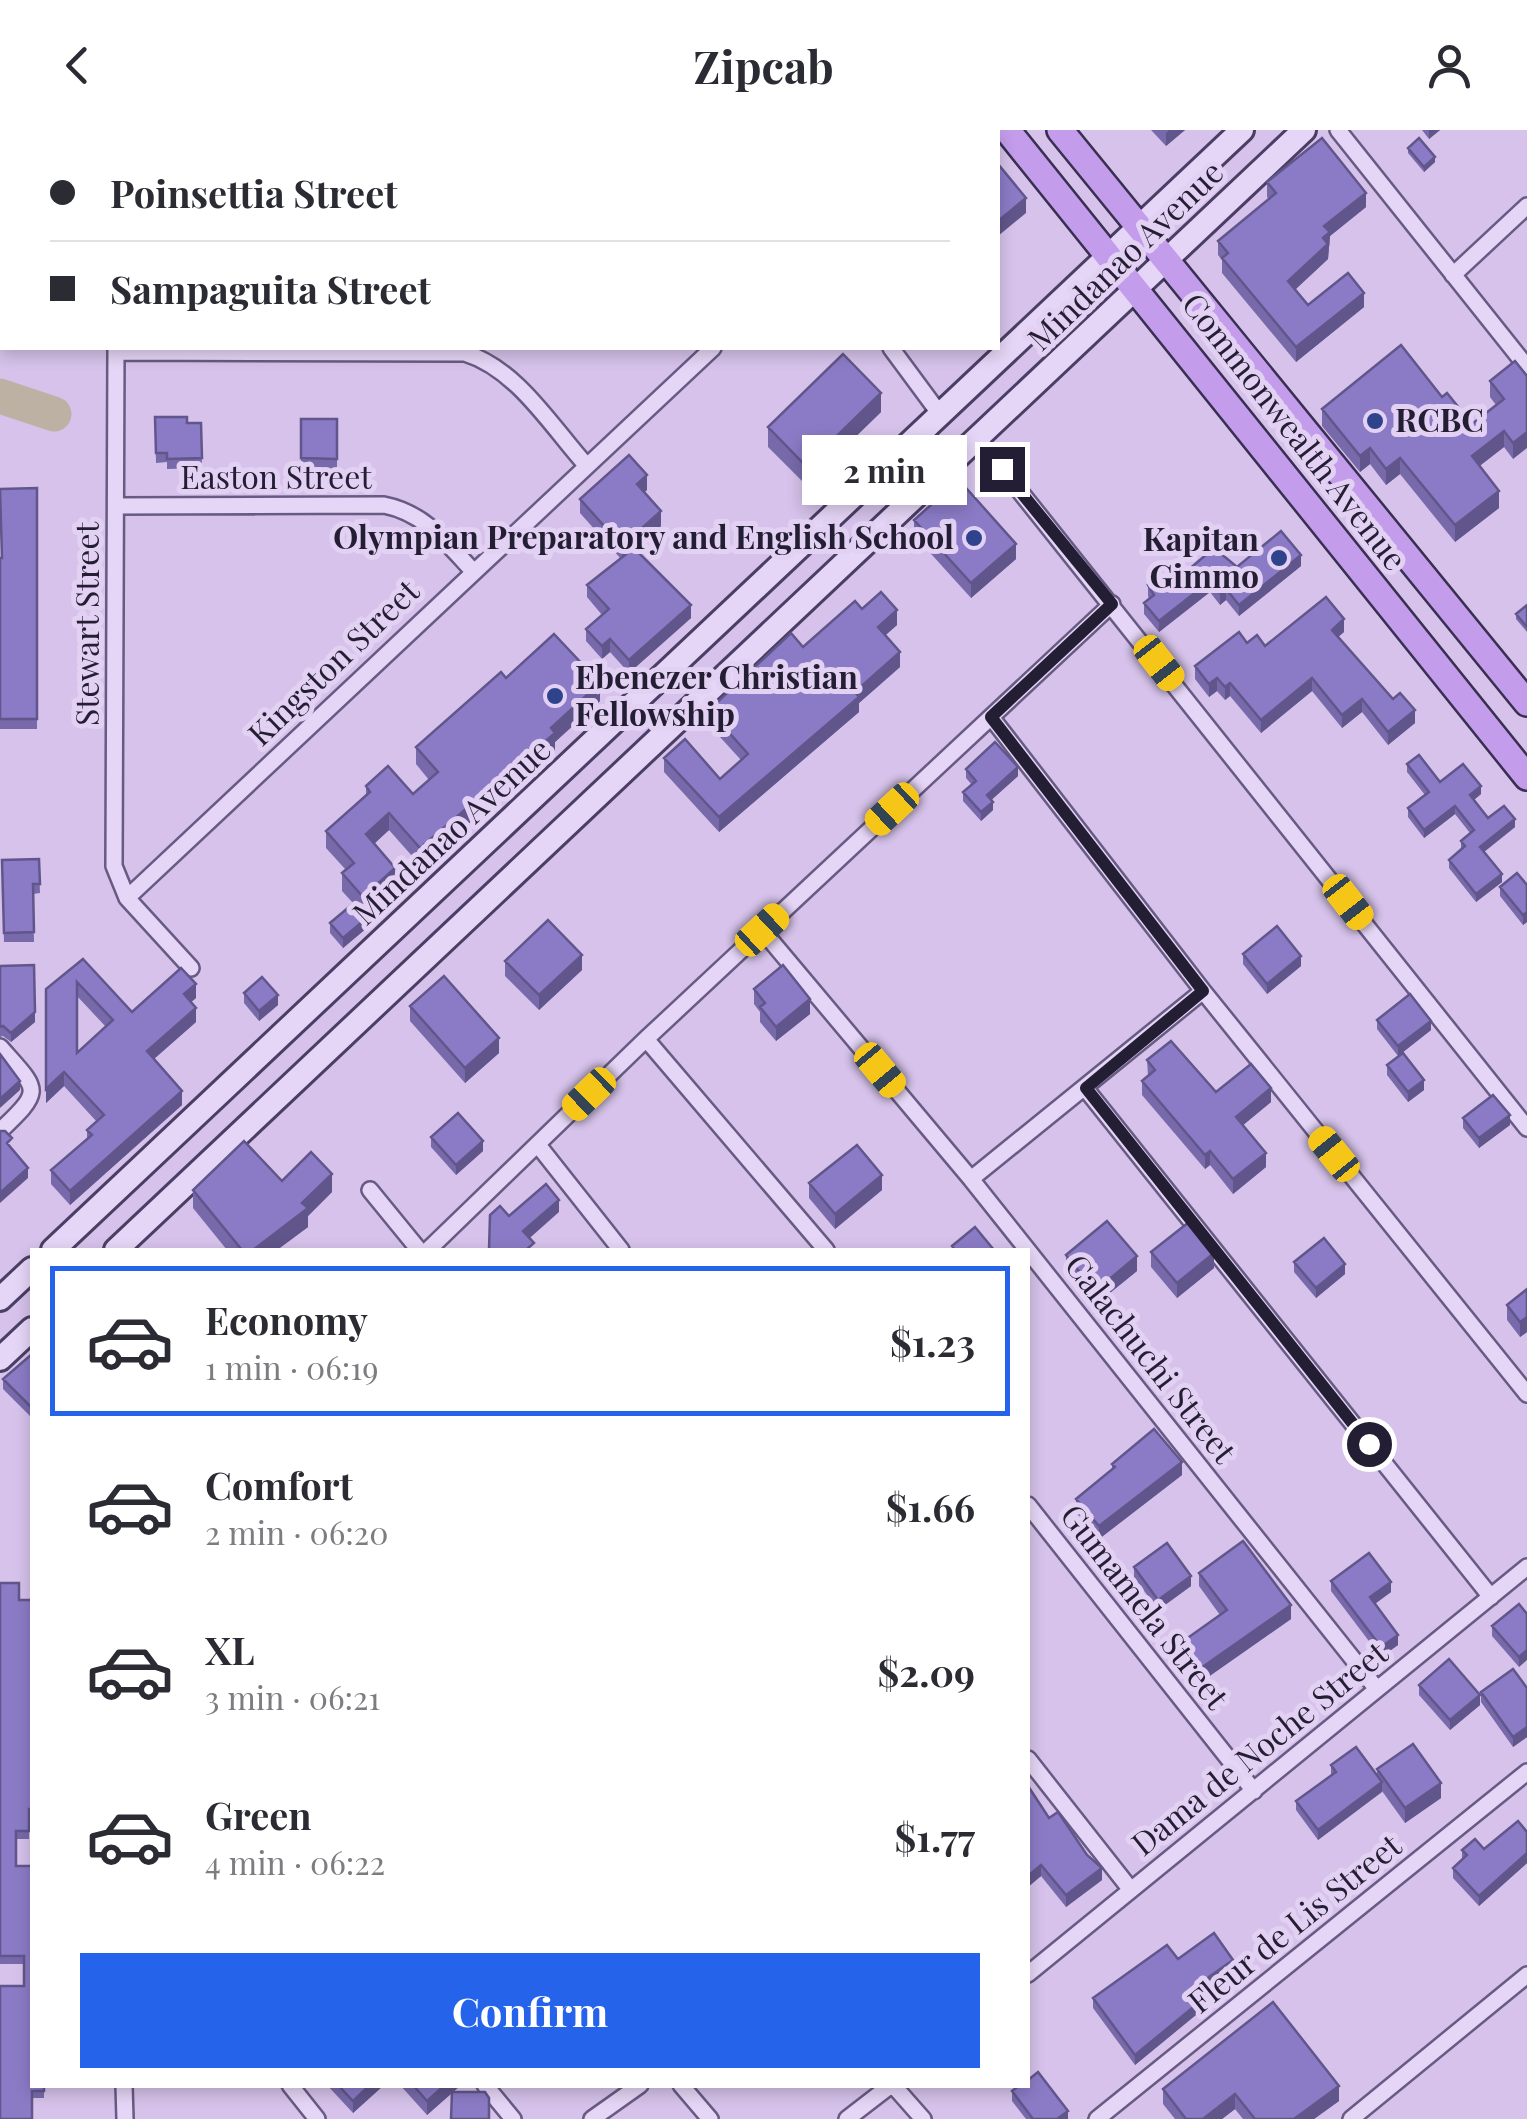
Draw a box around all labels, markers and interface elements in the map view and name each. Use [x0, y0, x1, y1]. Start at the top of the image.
text: Zipcab [693, 35, 834, 95]
icon: back [50, 38, 105, 93]
icon: person [1422, 38, 1477, 93]
street label: Mindanao Avenue [1017, 150, 1231, 359]
text: Poinsettia Street [110, 167, 398, 218]
text: Sampaguita Street [110, 263, 431, 314]
street label: Commonwealth Avenue [1174, 283, 1418, 578]
place label: RCBC [1395, 397, 1484, 440]
marker: RCBC [1364, 410, 1386, 432]
callout: 2 min [802, 434, 967, 504]
route end [980, 447, 1025, 492]
text: 2 min [843, 448, 926, 491]
street label: Easton Street [180, 454, 372, 497]
place label: Olympian Preparatory and English School [333, 514, 954, 557]
place label: Kapitan Gimmo [1143, 516, 1259, 596]
street label: Stewart Street [64, 521, 107, 726]
marker: Olympian Preparatory and English School [963, 527, 985, 549]
marker: Kapitan Gimmo [1268, 547, 1290, 569]
street label: Kingston Street [237, 568, 428, 754]
car [1129, 630, 1189, 696]
place label: Ebenezer Christian Fellowship [575, 654, 858, 734]
marker: Ebenezer Christian Fellowship [544, 685, 566, 707]
street label: Mindanao Avenue [342, 727, 559, 933]
car [860, 778, 924, 840]
car [1318, 869, 1378, 935]
car [730, 899, 794, 961]
car [849, 1037, 911, 1103]
car [557, 1062, 621, 1126]
car [1303, 1121, 1365, 1187]
street label: Calachuchi Street [1057, 1244, 1247, 1471]
text: Economy [205, 1294, 368, 1345]
icon: car [85, 1296, 175, 1386]
text: $1.23 [890, 1316, 975, 1367]
text: 1 min · 06:19 [205, 1345, 378, 1388]
route start [1347, 1422, 1392, 1467]
text: Comfort [205, 1459, 353, 1510]
icon: car [85, 1461, 175, 1551]
text: $1.66 [886, 1481, 975, 1532]
street label: Gumamela Street [1052, 1494, 1240, 1717]
text: 2 min · 06:20 [205, 1510, 388, 1553]
text: XL [205, 1624, 254, 1675]
icon: car [85, 1626, 175, 1716]
street label: Dama de Noche Street [1121, 1630, 1396, 1864]
text: $2.09 [878, 1646, 975, 1697]
text: 3 min · 06:21 [205, 1675, 380, 1718]
text: Green [205, 1789, 312, 1840]
icon: car [85, 1791, 175, 1881]
text: $1.77 [895, 1811, 975, 1862]
street label: Fleur de Lis Street [1178, 1822, 1409, 2021]
text: 4 min · 06:22 [205, 1840, 385, 1883]
button: Confirm [80, 1953, 980, 2068]

